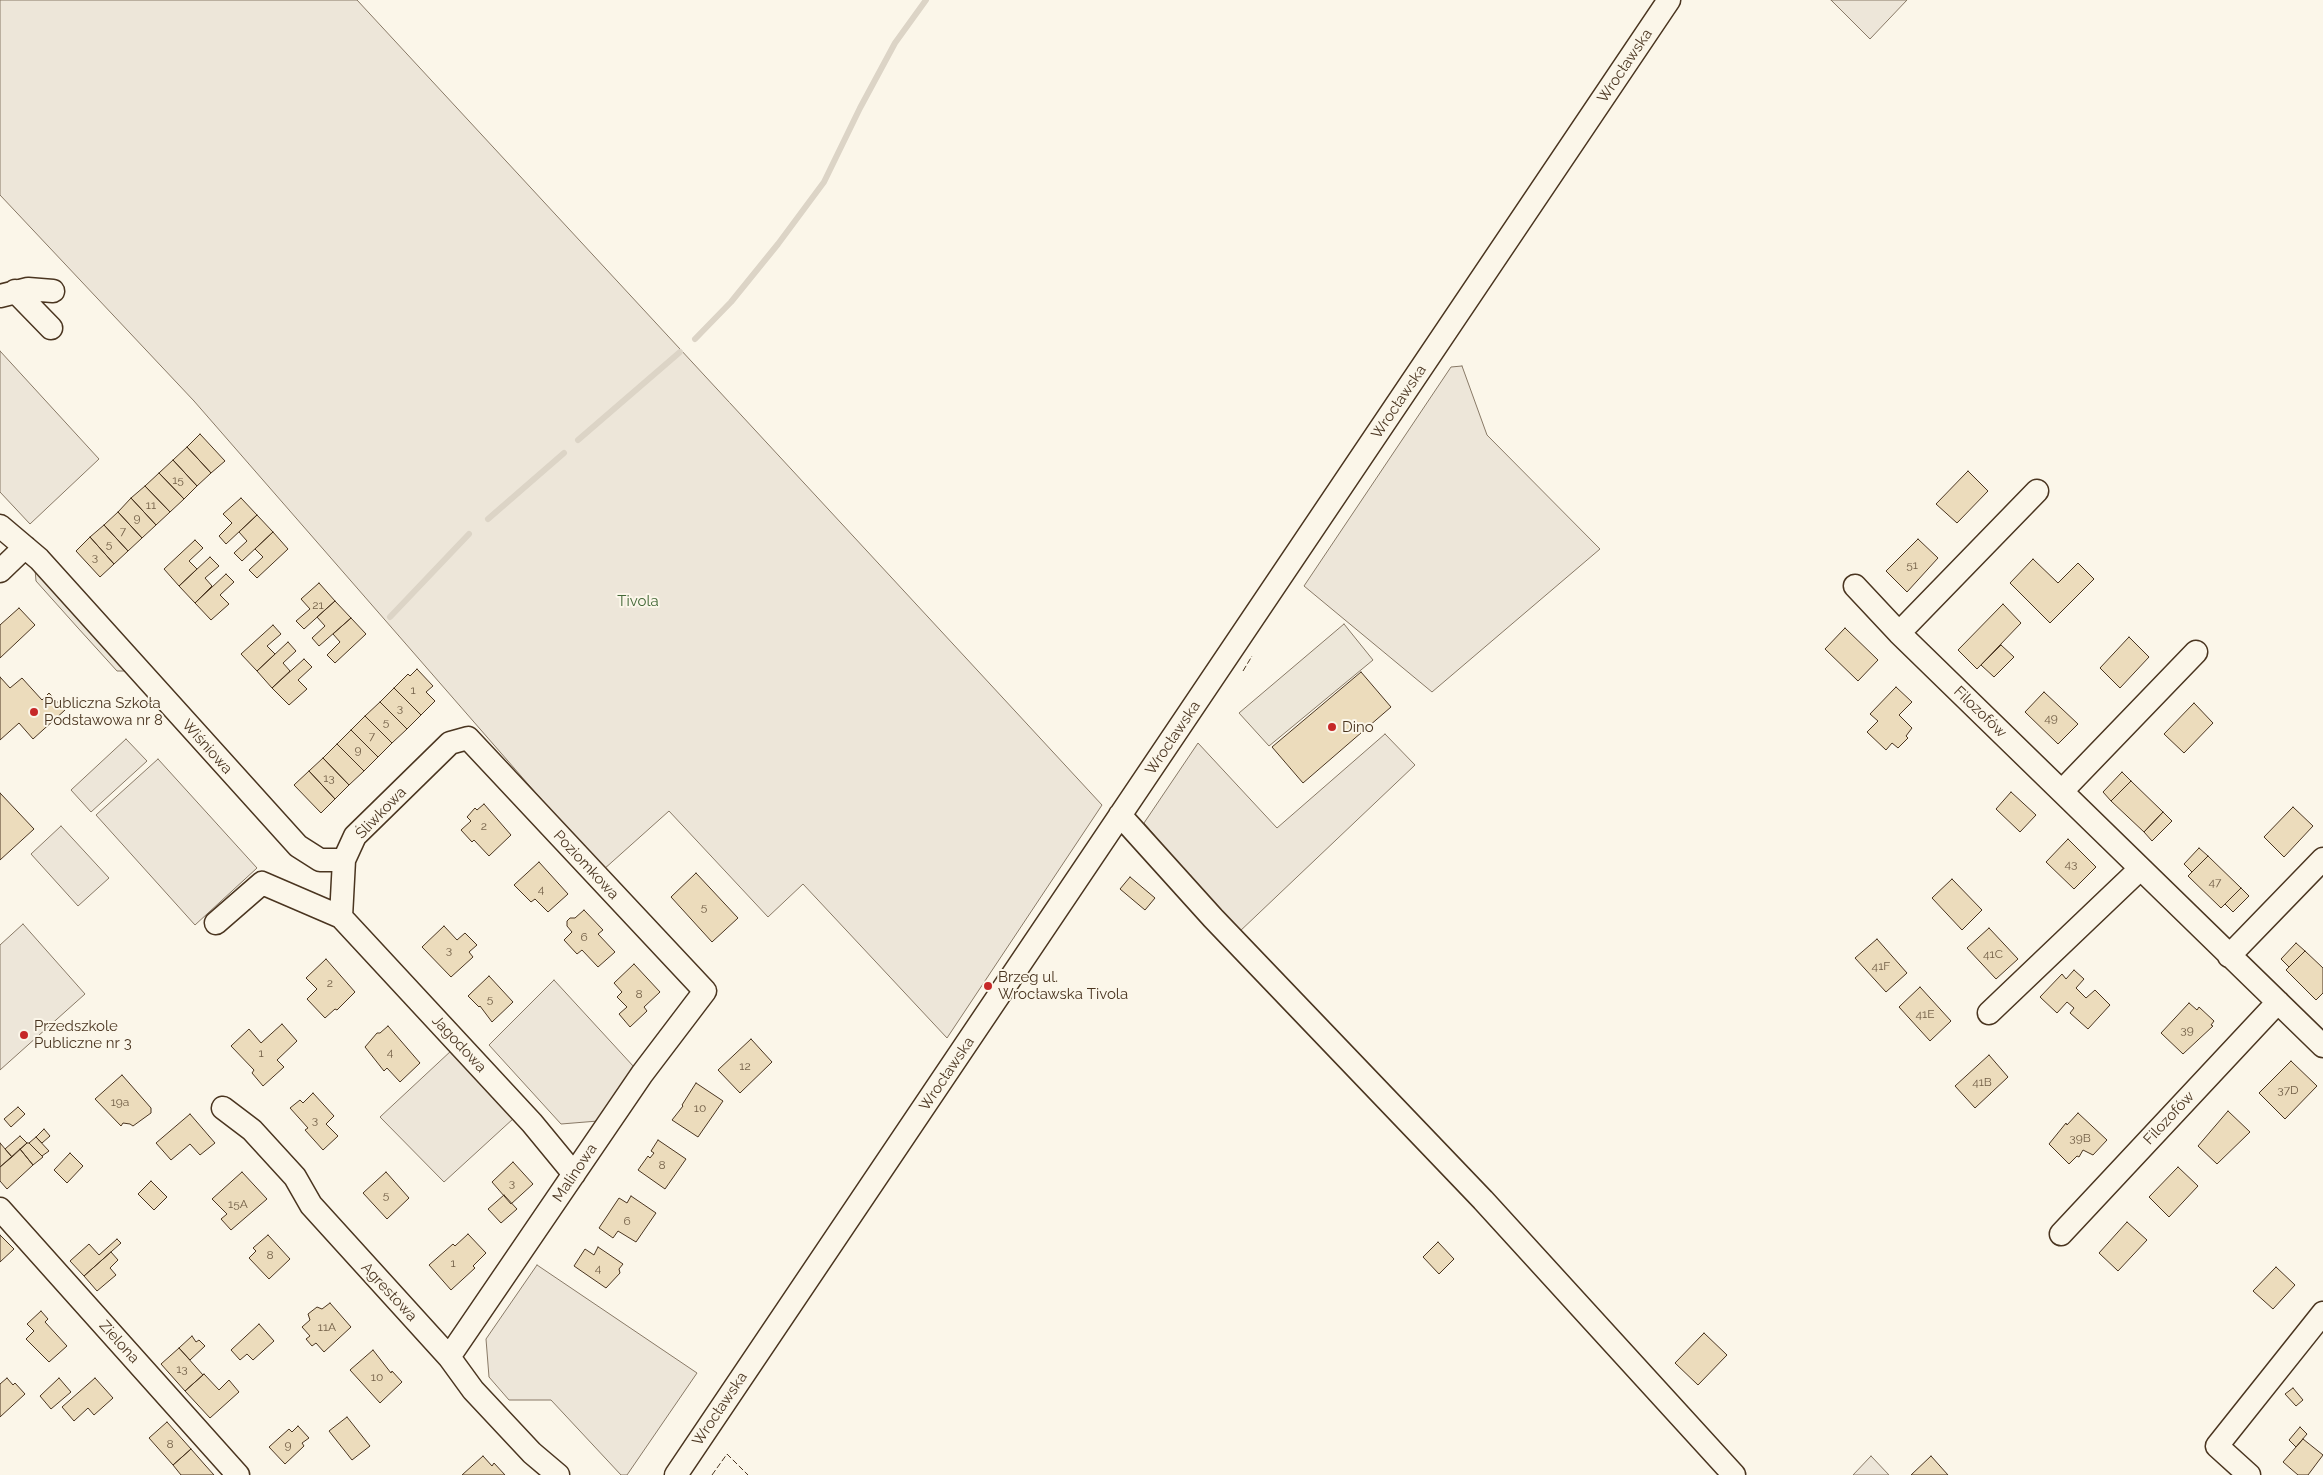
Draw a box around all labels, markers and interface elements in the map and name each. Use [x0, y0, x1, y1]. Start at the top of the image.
street label: Wrocławska [1594, 26, 1656, 106]
street label: Wrocławska [1368, 362, 1430, 442]
house number: 15 [172, 473, 184, 487]
house number: 11 [146, 498, 156, 512]
house number: 9 [133, 511, 141, 525]
house number: 7 [120, 524, 126, 538]
house number: 5 [106, 537, 112, 551]
house number: 3 [92, 550, 98, 564]
house number: 51 [1906, 558, 1918, 572]
park label: Tivola [617, 592, 659, 610]
house number: 21 [312, 598, 324, 612]
street label: Filozofów [1950, 682, 2010, 742]
house number: 1 [410, 683, 416, 697]
place label: Publiczna Szkoła Podstawowa nr 8 [44, 694, 163, 729]
street label: Wrocławska [1142, 698, 1204, 778]
house number: 3 [397, 701, 403, 715]
marker: Publiczna Szkoła Podstawowa nr 8 [28, 706, 40, 718]
house number: 49 [2044, 711, 2058, 725]
house number: 5 [383, 715, 389, 729]
street label: Wiśniowa [178, 716, 236, 778]
place label: Dino [1342, 718, 1374, 736]
marker: Dino [1326, 721, 1338, 733]
house number: 7 [369, 729, 375, 743]
house number: 9 [354, 743, 362, 757]
house number: 13 [323, 771, 335, 785]
street label: Śliwkowa [352, 783, 410, 843]
house number: 2 [481, 819, 487, 833]
street label: Poziomkowa [550, 827, 622, 903]
house number: 43 [2065, 857, 2077, 871]
house number: 47 [2209, 875, 2221, 889]
house number: 4 [538, 882, 544, 896]
house number: 5 [701, 900, 707, 914]
house number: 6 [580, 930, 588, 944]
house number: 3 [446, 943, 452, 957]
house number: 41C [1983, 947, 2003, 961]
house number: 41F [1872, 959, 1890, 973]
place label: Brzeg ul. Wrocławska Tivola [998, 968, 1128, 1003]
house number: 2 [327, 976, 333, 990]
marker: Brzeg ul. Wrocławska Tivola [982, 980, 994, 992]
house number: 8 [635, 987, 643, 1001]
house number: 5 [487, 992, 493, 1006]
house number: 41E [1916, 1007, 1934, 1021]
street label: Jagodowa [428, 1012, 490, 1076]
place label: Przedszkole Publiczne nr 3 [34, 1017, 132, 1052]
house number: 39 [2180, 1023, 2194, 1037]
marker: Przedszkole Publiczne nr 3 [18, 1029, 30, 1041]
street label: Wrocławska [916, 1034, 978, 1114]
house number: 4 [387, 1045, 393, 1059]
house number: 1 [258, 1046, 264, 1060]
house number: 12 [739, 1059, 751, 1073]
house number: 41B [1972, 1075, 1992, 1089]
house number: 37D [2277, 1083, 2299, 1097]
street label: Filozofów [2140, 1088, 2198, 1148]
house number: 19a [111, 1095, 129, 1109]
house number: 10 [694, 1101, 706, 1115]
house number: 3 [312, 1113, 318, 1127]
house number: 39B [2069, 1131, 2091, 1145]
street label: Malinowa [549, 1141, 601, 1205]
house number: 8 [658, 1158, 666, 1172]
house number: 3 [509, 1176, 515, 1190]
house number: 5 [383, 1188, 389, 1202]
house number: 15A [228, 1197, 248, 1211]
house number: 6 [623, 1214, 631, 1228]
house number: 8 [266, 1248, 274, 1262]
house number: 1 [450, 1256, 456, 1270]
street label: Agrestowa [357, 1259, 421, 1325]
house number: 4 [595, 1261, 601, 1275]
street label: Zielona [95, 1317, 143, 1367]
house number: 11A [318, 1320, 336, 1334]
house number: 13 [176, 1362, 188, 1376]
street label: Wrocławska [689, 1369, 751, 1449]
house number: 10 [371, 1370, 383, 1384]
house number: 8 [166, 1437, 174, 1451]
house number: 9 [284, 1438, 292, 1452]

